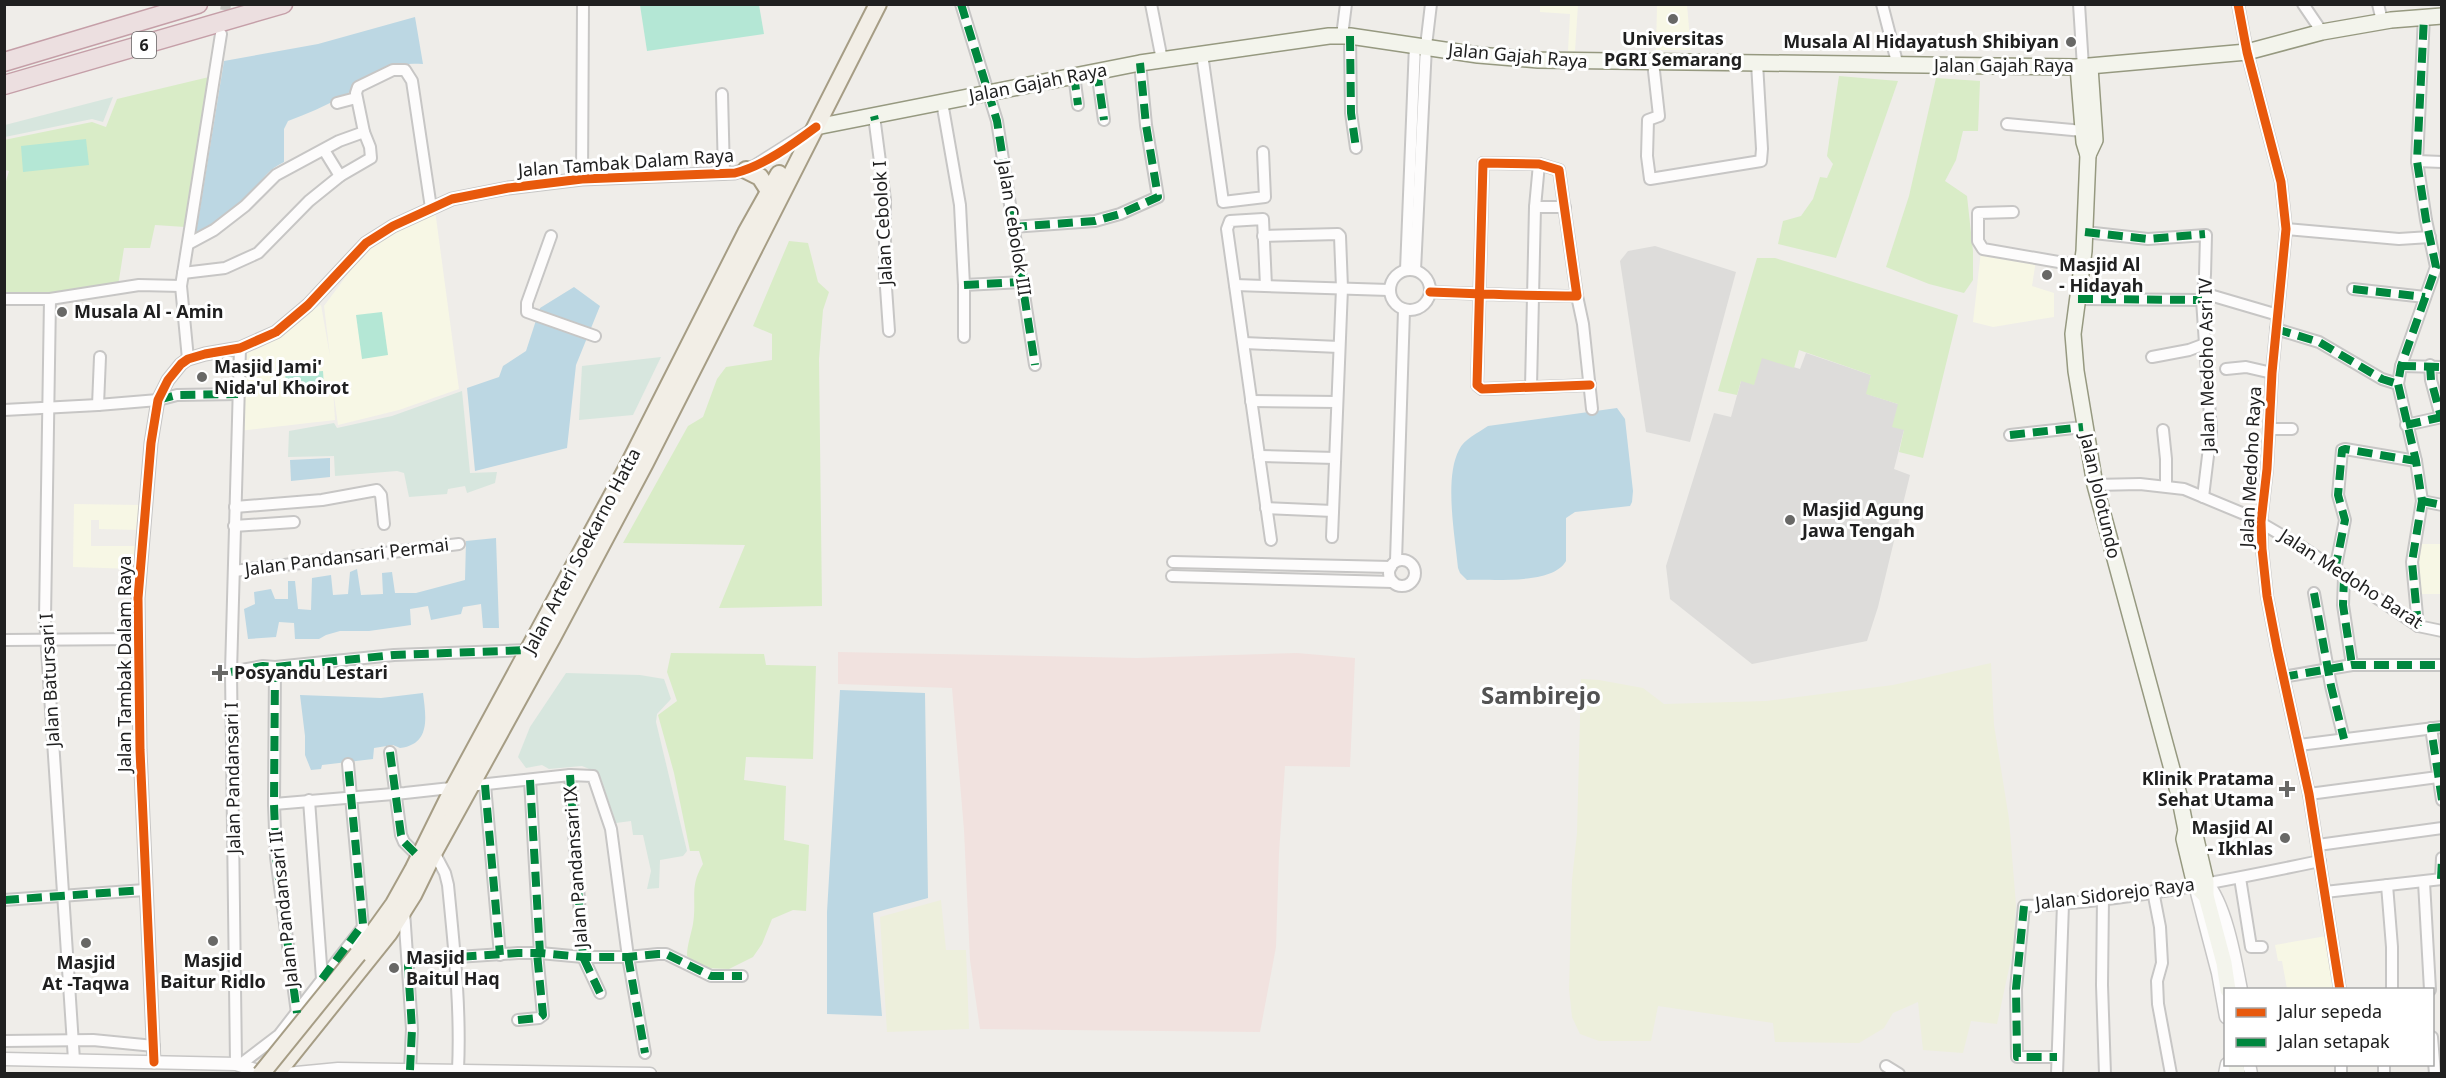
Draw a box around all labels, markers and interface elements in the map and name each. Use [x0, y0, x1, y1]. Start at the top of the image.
marker: Universitas PGRI Semarang [1666, 12, 1680, 26]
place label: Universitas PGRI Semarang [1604, 26, 1742, 71]
place label: Musala Al Hidayatush Shibiyan [1783, 29, 2059, 53]
road number: 6 [132, 32, 156, 58]
marker: Musala Al Hidayatush Shibiyan [2064, 35, 2078, 49]
street label: Jalan Gajah Raya [1445, 37, 1589, 73]
street label: Jalan Gajah Raya [1932, 53, 2074, 77]
street label: Jalan Gajah Raya [965, 57, 1109, 108]
street label: Jalan Tambak Dalam Raya [515, 142, 735, 182]
street label: Jalan Cebolok III [992, 156, 1038, 297]
street label: Jalan Cebolok I [867, 160, 897, 288]
place label: Masjid Al - Hidayah [2059, 252, 2144, 297]
marker: Masjid Al - Hidayah [2040, 268, 2054, 282]
street label: Jalan Medoho Asri IV [2192, 277, 2220, 454]
place label: Musala Al - Amin [74, 299, 223, 323]
marker: Musala Al - Amin [55, 305, 69, 319]
place label: Masjid Jami' Nida'ul Khoirot [214, 354, 349, 399]
marker: Masjid Jami' Nida'ul Khoirot [195, 370, 209, 384]
street label: Jalan Medoho Raya [2234, 386, 2266, 550]
street label: Jalan Jolotundo [2074, 429, 2127, 561]
street label: Jalan Arteri Soekarno Hatta [516, 444, 646, 659]
place label: Masjid Agung Jawa Tengah [1800, 497, 1924, 542]
marker: Masjid Agung Jawa Tengah [1783, 513, 1797, 527]
street label: Jalan Medoho Barat [2274, 522, 2428, 634]
street label: Jalan Pandansari Permai [241, 532, 450, 581]
street label: Jalan Tambak Dalam Raya [112, 556, 136, 774]
street label: Jalan Batursari I [34, 613, 65, 750]
place label: Posyandu Lestari [234, 660, 388, 684]
marker: Posyandu Lestari [211, 664, 229, 682]
district label: Sambirejo [1481, 678, 1601, 711]
street label: Jalan Pandansari I [219, 702, 245, 856]
place label: Klinik Pratama Sehat Utama [2142, 766, 2274, 811]
marker: Klinik Pratama Sehat Utama [2278, 780, 2296, 798]
street label: Jalan Pandansari IX [557, 785, 593, 951]
place label: Masjid Al - Ikhlas [2192, 815, 2273, 860]
street label: Jalan Pandansari II [263, 829, 303, 991]
marker: Masjid Al - Ikhlas [2278, 831, 2292, 845]
street label: Jalan Sidorejo Raya [2032, 871, 2196, 915]
marker: Masjid Baitur Ridlo [206, 934, 220, 948]
marker: Masjid At -Taqwa [79, 936, 93, 950]
place label: Masjid Baitul Haq [406, 945, 500, 990]
place label: Masjid Baitur Ridlo [160, 948, 266, 993]
place label: Masjid At -Taqwa [42, 950, 130, 995]
marker: Masjid Baitul Haq [387, 961, 401, 975]
legend [2224, 988, 2434, 1066]
text: Jalur sepeda [2276, 999, 2382, 1023]
text: Jalan setapak [2276, 1029, 2390, 1053]

